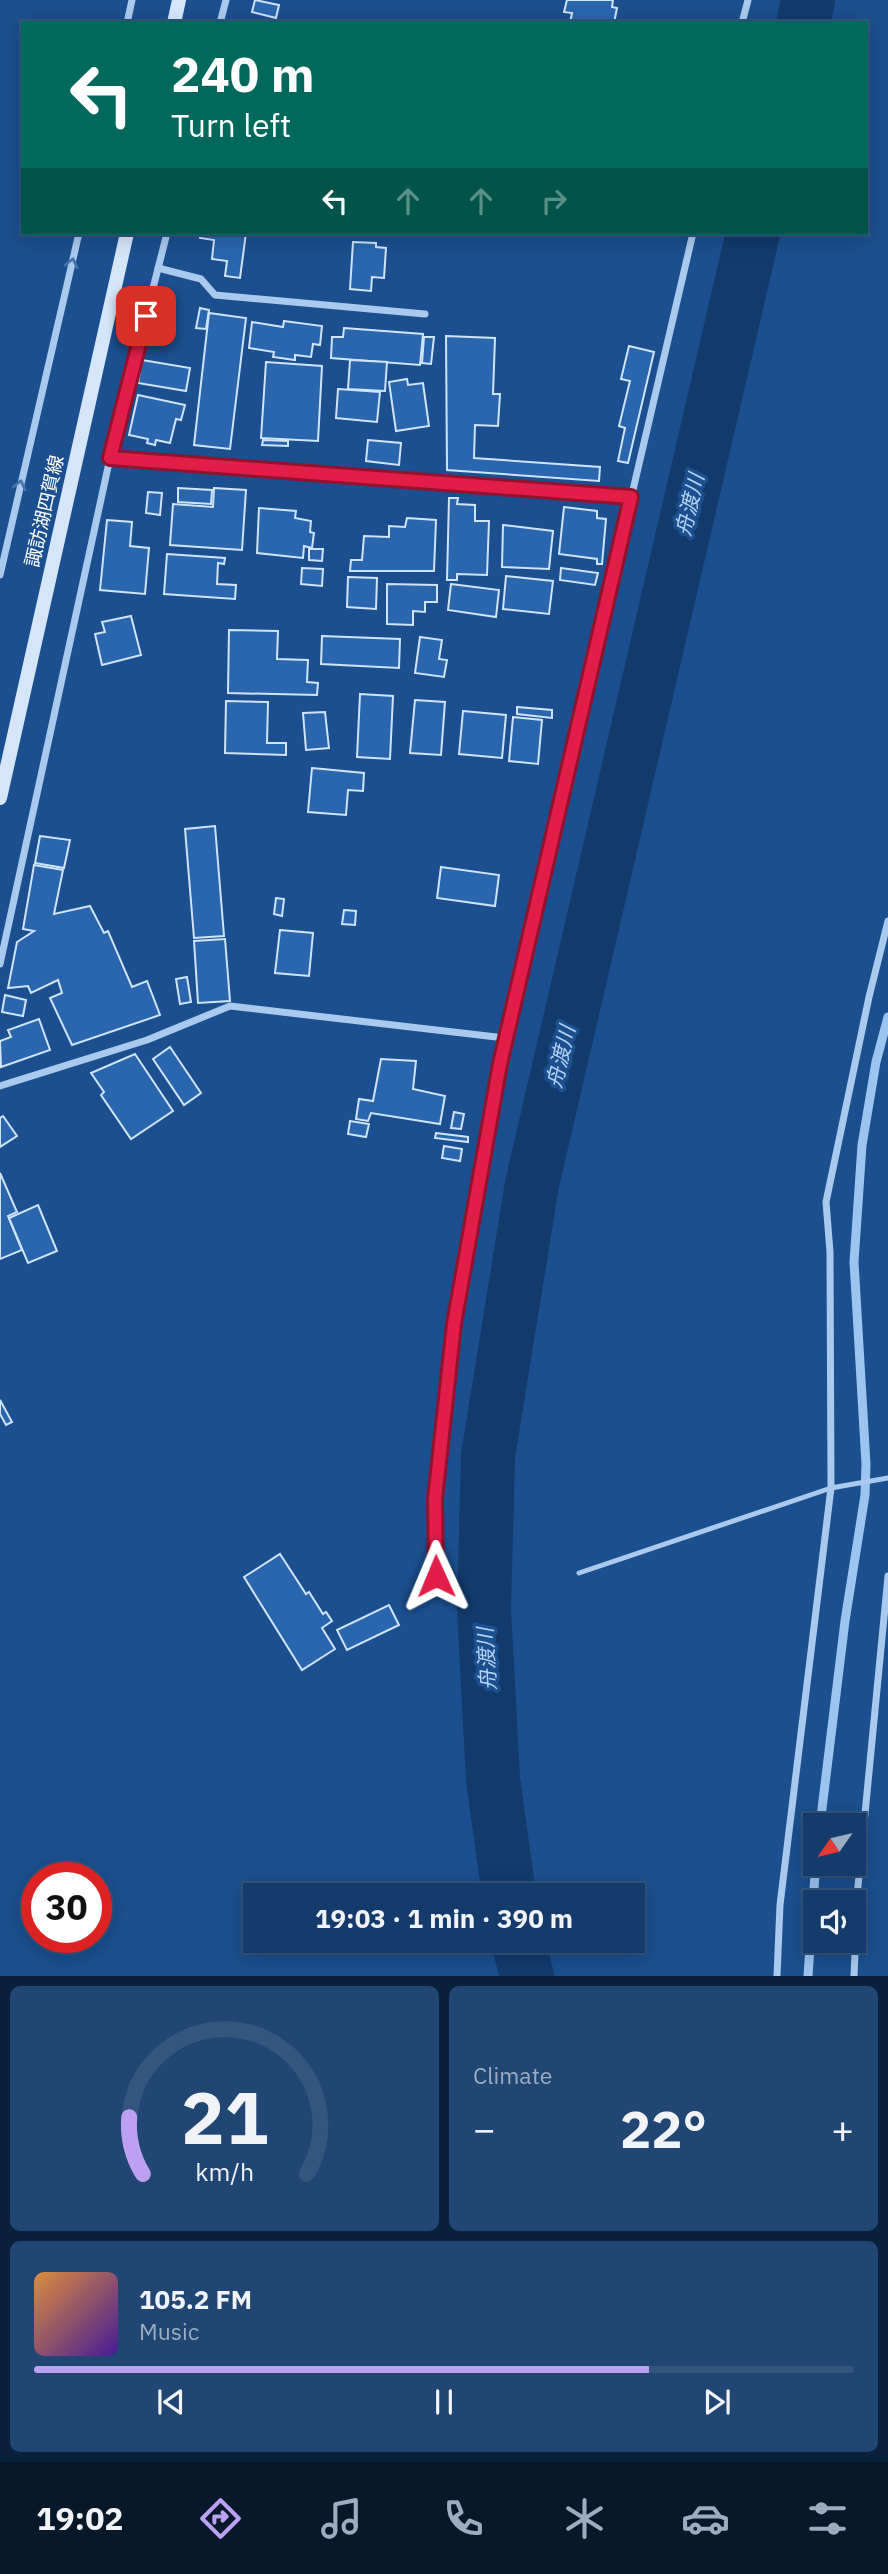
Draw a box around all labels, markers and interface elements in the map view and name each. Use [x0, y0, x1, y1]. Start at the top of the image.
text: 240 m [171, 42, 315, 105]
icon: left [56, 49, 147, 140]
text: Turn left [171, 104, 291, 146]
icon: left [316, 182, 354, 220]
icon: ahead [389, 182, 427, 220]
icon: ahead [462, 182, 500, 220]
icon: right [535, 182, 573, 220]
one-way arrow [64, 257, 79, 269]
pin [116, 286, 176, 346]
icon: arrive [127, 297, 165, 335]
street label: 諏訪湖四賀線 [19, 453, 69, 569]
water label: 舟渡川 [668, 469, 710, 539]
one-way arrow [12, 479, 27, 491]
water label: 舟渡川 [539, 1021, 581, 1091]
position arrow [399, 1539, 473, 1613]
water label: 舟渡川 [470, 1625, 502, 1691]
north arrow [803, 1813, 866, 1876]
map controls [803, 1813, 866, 1953]
speed limit sign: 30 [21, 1862, 112, 1953]
button: sound [803, 1890, 866, 1953]
text: 19:03 · 1 min · 390 m [315, 1901, 573, 1935]
text: Climate [473, 2060, 552, 2090]
text: 21 [181, 2070, 268, 2165]
text: 22° [620, 2095, 707, 2162]
text: − [473, 2104, 496, 2153]
text: + [831, 2104, 854, 2153]
text: km/h [195, 2155, 254, 2188]
text: 105.2 FM [139, 2282, 252, 2316]
text: Music [139, 2316, 199, 2346]
icon: previous [152, 2383, 190, 2421]
icon: pause [425, 2383, 463, 2421]
icon: next [698, 2383, 736, 2421]
icon: directions [196, 2494, 245, 2543]
icon: music [317, 2494, 366, 2543]
icon: phone [439, 2494, 488, 2543]
icon: climate [560, 2494, 609, 2543]
icon: car [681, 2494, 730, 2543]
icon: filters [803, 2494, 852, 2543]
text: 19:02 [36, 2497, 124, 2539]

